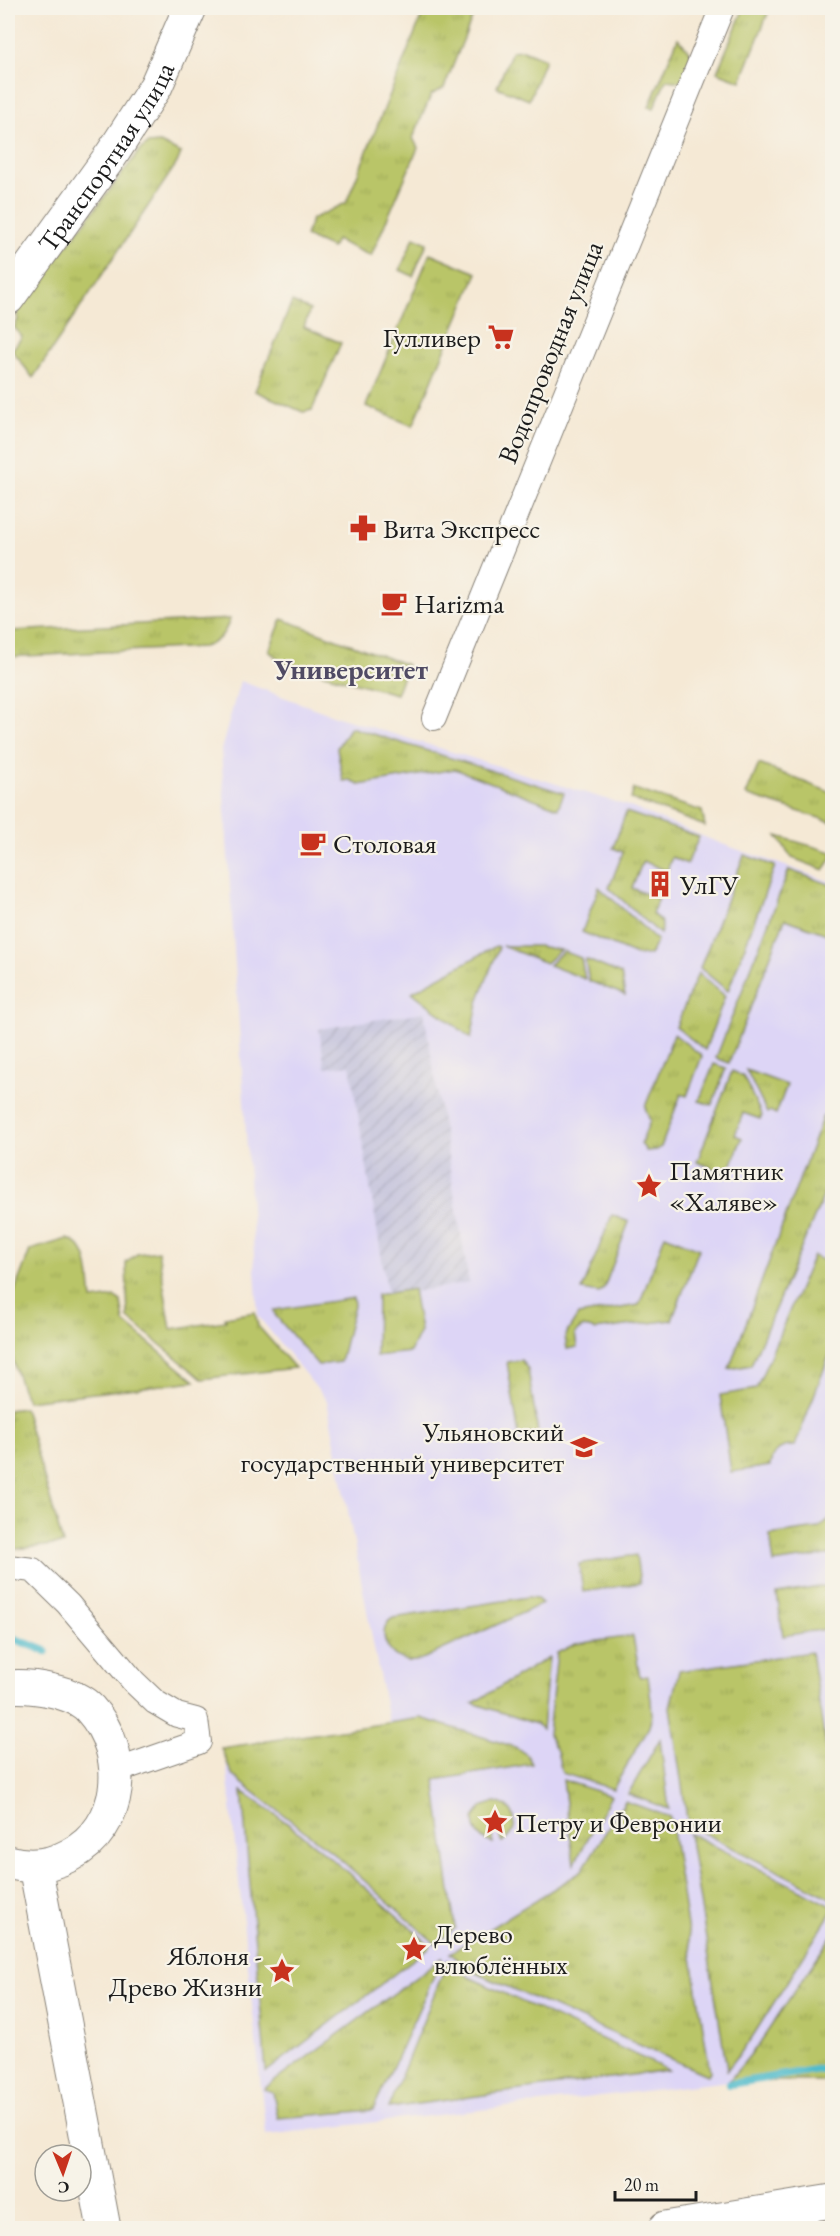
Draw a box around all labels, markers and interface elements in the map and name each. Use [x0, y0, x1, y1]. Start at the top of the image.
street label: Транспортная улица [30, 57, 182, 259]
street label: Водопроводная улица [489, 235, 611, 468]
place label: Гулливер [383, 320, 481, 355]
supermarket icon: Гулливер [486, 322, 516, 352]
place label: Вита Экспресс [383, 511, 540, 546]
pharmacy icon: Вита Экспресс [348, 513, 378, 543]
place label: Harizma [414, 586, 504, 621]
cafe icon: Harizma [379, 588, 409, 618]
district label: Университет [273, 651, 429, 687]
place label: Столовая [333, 826, 437, 861]
cafe icon: Столовая [298, 828, 328, 858]
place label: УлГУ [679, 867, 739, 902]
building icon: УлГУ [645, 869, 675, 899]
place label: Памятник «Халяве» [669, 1153, 783, 1219]
place icon: Памятник «Халяве» [634, 1171, 664, 1201]
place label: Ульяновский государственный университет [240, 1414, 564, 1480]
school or university icon: Ульяновский государственный университет [569, 1432, 599, 1462]
place label: Петру и Февронии [515, 1805, 722, 1840]
place icon: Петру и Февронии [480, 1807, 510, 1837]
place label: Дерево влюблённых [434, 1916, 568, 1982]
place icon: Дерево влюблённых [399, 1934, 429, 1964]
place label: Яблоня - Древо Жизни [109, 1938, 262, 2004]
place icon: Яблоня - Древо Жизни [267, 1956, 297, 1986]
north arrow [33, 2143, 93, 2203]
scale bar [615, 2164, 696, 2202]
text: 20 m [624, 2173, 659, 2196]
text: С [57, 2177, 70, 2198]

